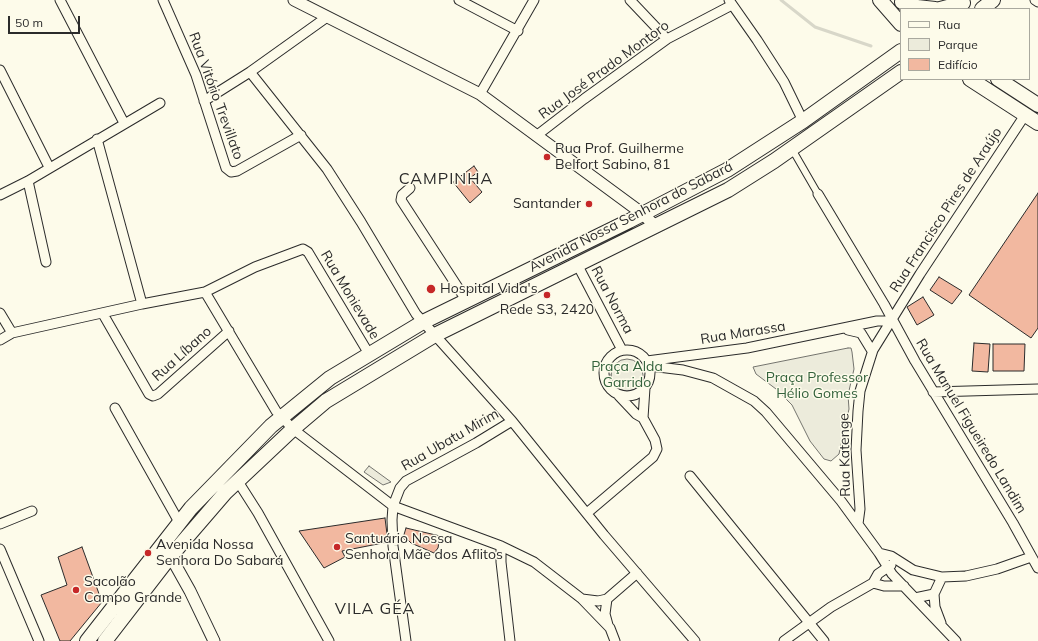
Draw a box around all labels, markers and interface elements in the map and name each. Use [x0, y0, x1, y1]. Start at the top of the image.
scale bar [10, 8, 82, 34]
legend [900, 8, 1030, 80]
text: 50 m [15, 15, 43, 30]
street label: Rua José Prado Montoro [536, 17, 672, 123]
text: Rua [938, 17, 960, 32]
street label: Rua Vitório Trevillato [185, 30, 247, 162]
text: Parque [938, 37, 978, 52]
text: Edifício [938, 57, 978, 72]
street label: Rua Francisco Pires de Araújo [886, 124, 1006, 296]
place label: Rua Prof. Guilherme Belfort Sabino, 81 [555, 141, 684, 174]
marker: Rua Prof. Guilherme Belfort Sabino, 81 [542, 152, 552, 162]
street label: Avenida Nossa Senhora do Sabará [526, 158, 736, 276]
district label: CAMPINHA [399, 169, 493, 189]
place label: Santander [513, 196, 581, 212]
marker: Santander [584, 199, 594, 209]
street label: Rua Monievade [317, 248, 383, 342]
street label: Rua Norma [587, 263, 637, 337]
place label: Hospital Vida's [440, 281, 538, 297]
marker: Hospital Vida's [425, 283, 437, 295]
marker: Rede S3, 2420 [542, 290, 552, 300]
place label: Rede S3, 2420 [500, 302, 594, 318]
street label: Rua Marassa [699, 318, 787, 348]
street label: Rua Líbano [149, 323, 215, 385]
street label: Rua Manuel Figueiredo Landim [912, 336, 1030, 516]
park label: Praça Alda Garrido [591, 359, 663, 392]
park label: Praça Professor Hélio Gomes [766, 370, 868, 402]
street label: Rua Ubatu Mirim [398, 405, 502, 475]
street label: Rua Katenge [836, 413, 854, 497]
place label: Santuário Nossa Senhora Mãe dos Aflitos [345, 531, 503, 564]
place label: Avenida Nossa Senhora Do Sabará [156, 537, 283, 570]
marker: Santuário Nossa Senhora Mãe dos Aflitos [332, 542, 342, 552]
marker: Avenida Nossa Senhora Do Sabará [143, 548, 153, 558]
place label: Sacolão Campo Grande [84, 574, 182, 606]
marker: Sacolão Campo Grande [71, 585, 81, 595]
district label: VILA GÉA [335, 599, 415, 619]

